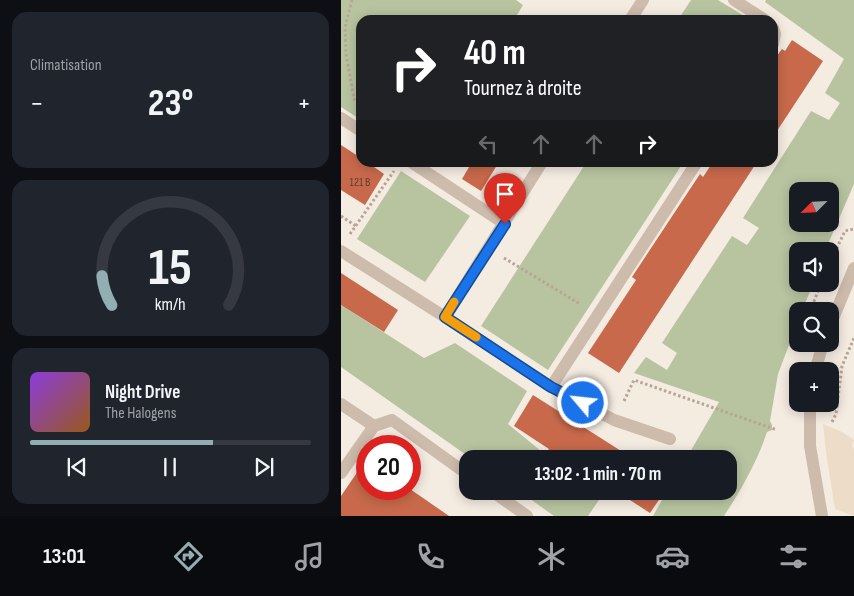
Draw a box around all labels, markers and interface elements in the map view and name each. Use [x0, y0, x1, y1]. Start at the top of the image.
text: 40 m [464, 32, 526, 75]
icon: right [381, 35, 446, 100]
text: Climatisation [30, 56, 102, 75]
text: Tournez à droite [464, 75, 581, 102]
text: 23° [148, 81, 193, 126]
text: − [30, 87, 44, 120]
text: + [297, 87, 311, 120]
icon: left [474, 130, 502, 158]
icon: ahead [527, 130, 555, 158]
icon: ahead [580, 130, 608, 158]
icon: right [633, 130, 661, 158]
pin [484, 173, 526, 224]
house number: 121 B [350, 175, 370, 190]
icon: arrive [491, 180, 519, 208]
north arrow [789, 182, 839, 232]
map controls [789, 182, 839, 412]
text: 15 [149, 237, 192, 300]
button: sound [789, 242, 839, 292]
text: km/h [155, 294, 186, 315]
button: search [789, 302, 839, 352]
button: + [789, 362, 839, 412]
position arrow [556, 376, 608, 428]
text: Night Drive [105, 381, 180, 404]
text: The Halogens [105, 404, 176, 423]
speed limit sign: 20 [356, 435, 421, 500]
icon: previous [63, 453, 91, 481]
icon: pause [156, 453, 184, 481]
icon: next [250, 453, 278, 481]
text: 13:02 · 1 min · 70 m [535, 463, 661, 486]
icon: directions [171, 539, 206, 574]
icon: music [292, 539, 327, 574]
icon: phone [413, 539, 448, 574]
icon: climate [534, 539, 569, 574]
icon: car [655, 539, 690, 574]
icon: filters [776, 539, 811, 574]
text: 13:01 [43, 543, 85, 570]

